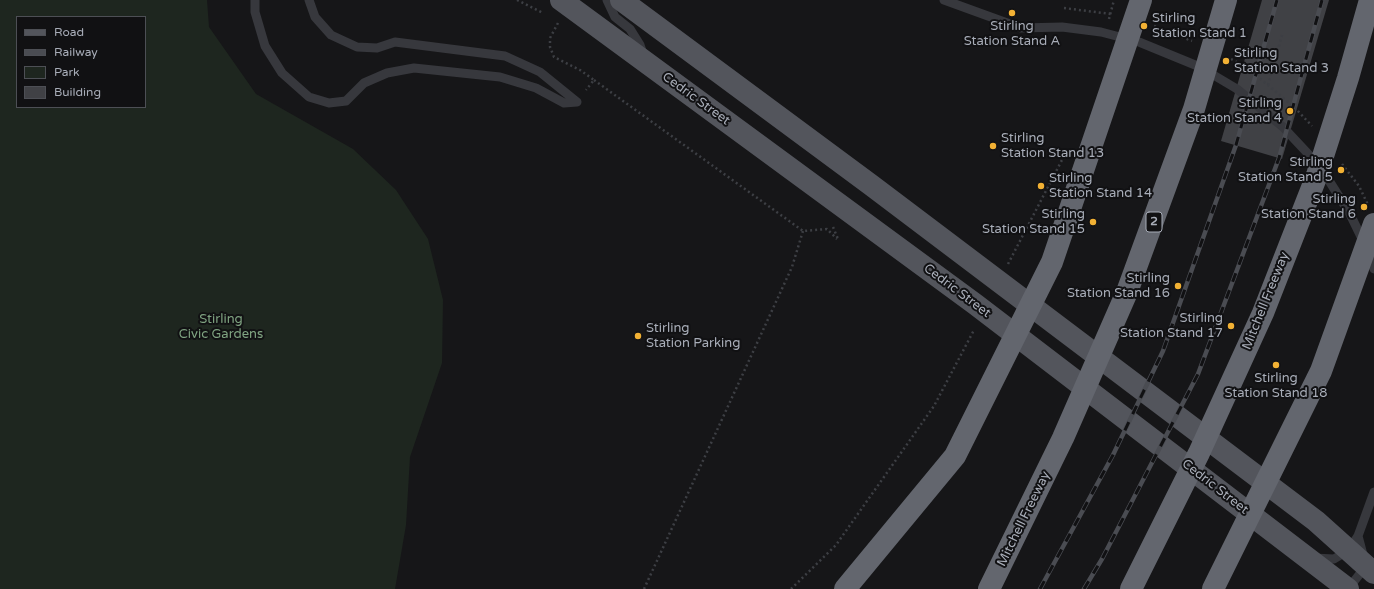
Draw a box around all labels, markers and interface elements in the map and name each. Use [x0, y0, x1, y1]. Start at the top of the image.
marker: Stirling Station Stand A [1007, 8, 1017, 18]
place label: Stirling Station Stand 1 [1152, 11, 1247, 42]
legend [16, 16, 146, 108]
place label: Stirling Station Stand A [964, 19, 1060, 50]
marker: Stirling Station Stand 1 [1139, 21, 1149, 31]
text: Road [54, 25, 84, 39]
text: Railway [54, 45, 98, 59]
place label: Stirling Station Stand 3 [1234, 46, 1329, 77]
marker: Stirling Station Stand 3 [1221, 56, 1231, 66]
text: Park [54, 65, 80, 79]
street label: Cedric Street [659, 69, 733, 129]
text: Building [54, 85, 101, 99]
place label: Stirling Station Stand 4 [1187, 96, 1282, 127]
marker: Stirling Station Stand 4 [1285, 106, 1295, 116]
place label: Stirling Station Stand 13 [1001, 131, 1104, 162]
marker: Stirling Station Stand 13 [988, 141, 998, 151]
place label: Stirling Station Stand 5 [1238, 155, 1333, 186]
marker: Stirling Station Stand 5 [1336, 165, 1346, 175]
place label: Stirling Station Stand 14 [1049, 171, 1152, 202]
marker: Stirling Station Stand 14 [1036, 181, 1046, 191]
place label: Stirling Station Stand 6 [1261, 192, 1356, 223]
marker: Stirling Station Stand 6 [1359, 202, 1369, 212]
place label: Stirling Station Stand 15 [982, 207, 1085, 238]
road number: 2 [1146, 212, 1162, 232]
marker: Stirling Station Stand 15 [1088, 217, 1098, 227]
street label: Mitchell Freeway [1239, 250, 1293, 352]
street label: Cedric Street [920, 261, 994, 321]
place label: Stirling Station Stand 16 [1067, 271, 1170, 302]
marker: Stirling Station Stand 16 [1173, 281, 1183, 291]
place label: Stirling Station Stand 17 [1120, 311, 1223, 342]
park label: Stirling Civic Gardens [179, 312, 263, 343]
place label: Stirling Station Parking [646, 321, 740, 352]
marker: Stirling Station Stand 17 [1226, 321, 1236, 331]
marker: Stirling Station Parking [633, 331, 643, 341]
marker: Stirling Station Stand 18 [1271, 360, 1281, 370]
place label: Stirling Station Stand 18 [1224, 371, 1328, 402]
street label: Cedric Street [1179, 456, 1251, 518]
street label: Mitchell Freeway [994, 469, 1054, 569]

